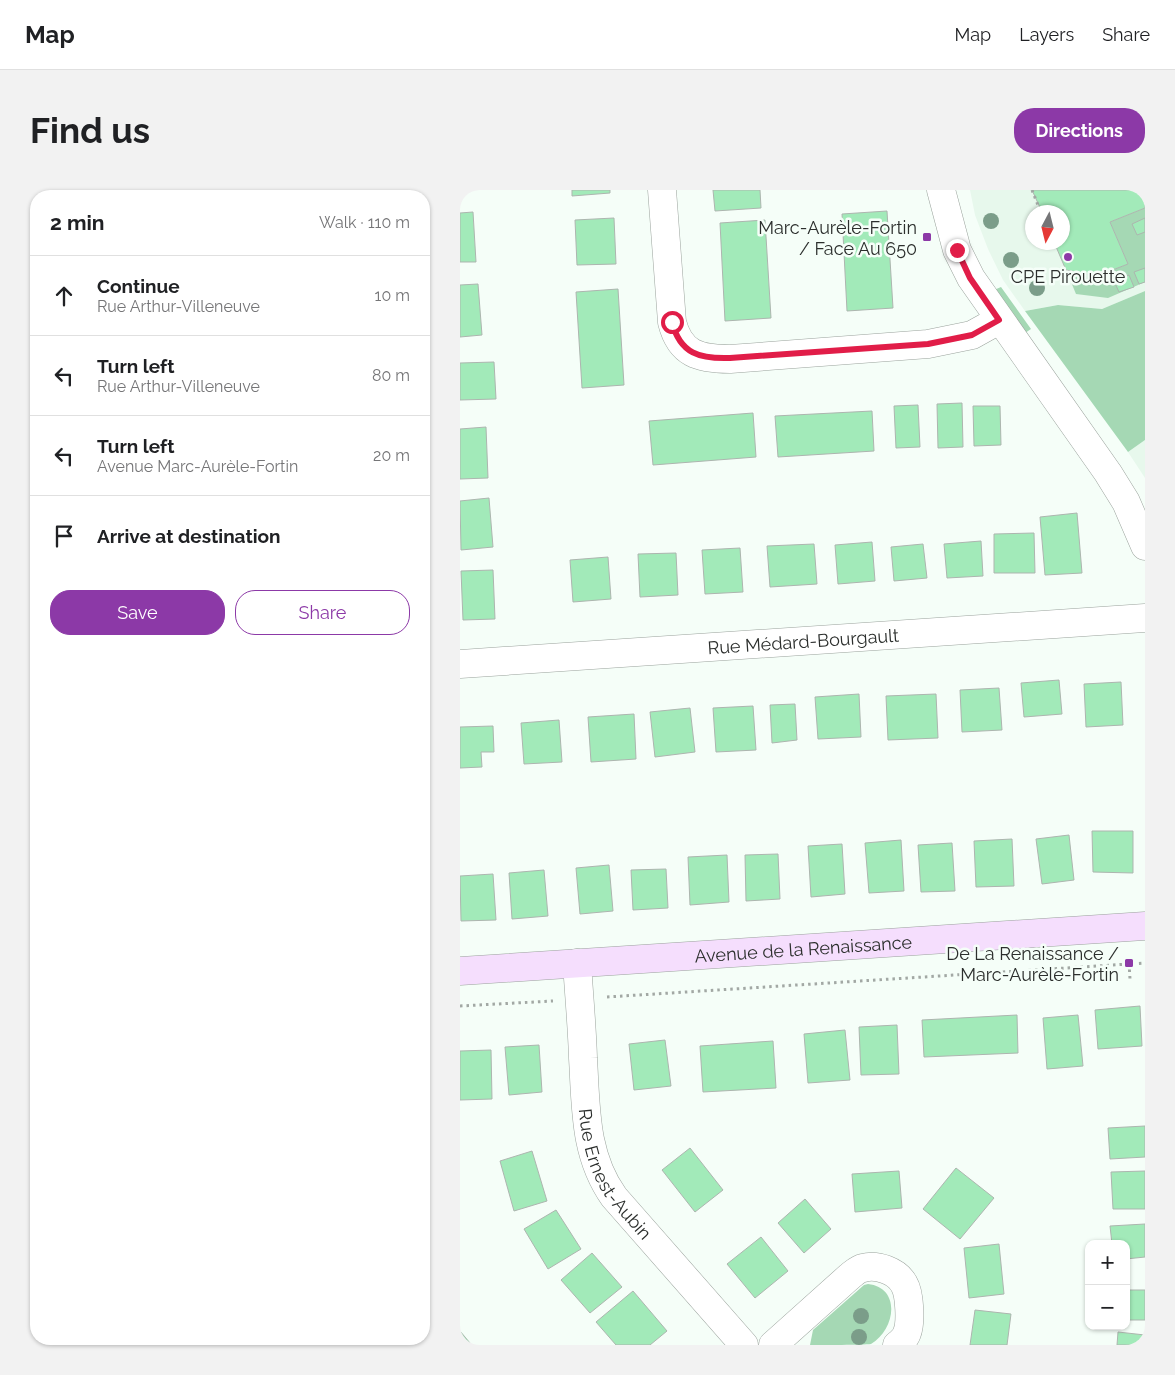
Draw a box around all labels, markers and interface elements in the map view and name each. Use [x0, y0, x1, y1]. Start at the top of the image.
text: Map [25, 20, 75, 49]
text: Map [955, 24, 991, 45]
text: Layers [1019, 24, 1074, 45]
text: Share [1102, 24, 1150, 45]
button: Directions [1014, 108, 1145, 153]
text: Find us [30, 110, 150, 151]
north arrow [1025, 205, 1070, 250]
text: 2 min [50, 210, 104, 235]
text: Walk · 110 m [319, 213, 410, 232]
place label: Marc-Aurèle-Fortin / Face Au 650 [758, 217, 917, 259]
marker: Marc-Aurèle-Fortin / Face Au 650 [921, 231, 933, 243]
route end [946, 239, 969, 262]
marker: CPE Pirouette [1062, 251, 1074, 263]
place label: CPE Pirouette [1011, 266, 1126, 287]
text: Continue [97, 275, 180, 297]
icon: ahead [50, 282, 78, 310]
text: 10 m [375, 286, 410, 305]
text: Rue Arthur-Villeneuve [97, 297, 260, 316]
route start [661, 311, 684, 334]
text: Turn left [97, 355, 174, 377]
icon: left [50, 362, 78, 390]
text: 80 m [372, 366, 410, 385]
text: Rue Arthur-Villeneuve [97, 377, 260, 396]
text: Turn left [97, 435, 174, 457]
icon: left [50, 442, 78, 470]
text: 20 m [373, 446, 410, 465]
text: Avenue Marc-Aurèle-Fortin [97, 457, 298, 476]
icon: arrive [50, 522, 78, 550]
text: Arrive at destination [97, 525, 281, 547]
button: Save [50, 590, 225, 635]
button: Share [235, 590, 410, 635]
street label: Rue Médard-Bourgault [707, 624, 900, 658]
street label: Avenue de la Renaissance [694, 931, 913, 966]
place label: De La Renaissance / Marc-Aurèle-Fortin [946, 943, 1119, 985]
marker: De La Renaissance / Marc-Aurèle-Fortin [1123, 957, 1135, 969]
street label: Rue Ernest-Aubin [575, 1108, 656, 1243]
map controls [1085, 1240, 1130, 1330]
button: + [1085, 1240, 1130, 1285]
button: − [1085, 1285, 1130, 1330]

